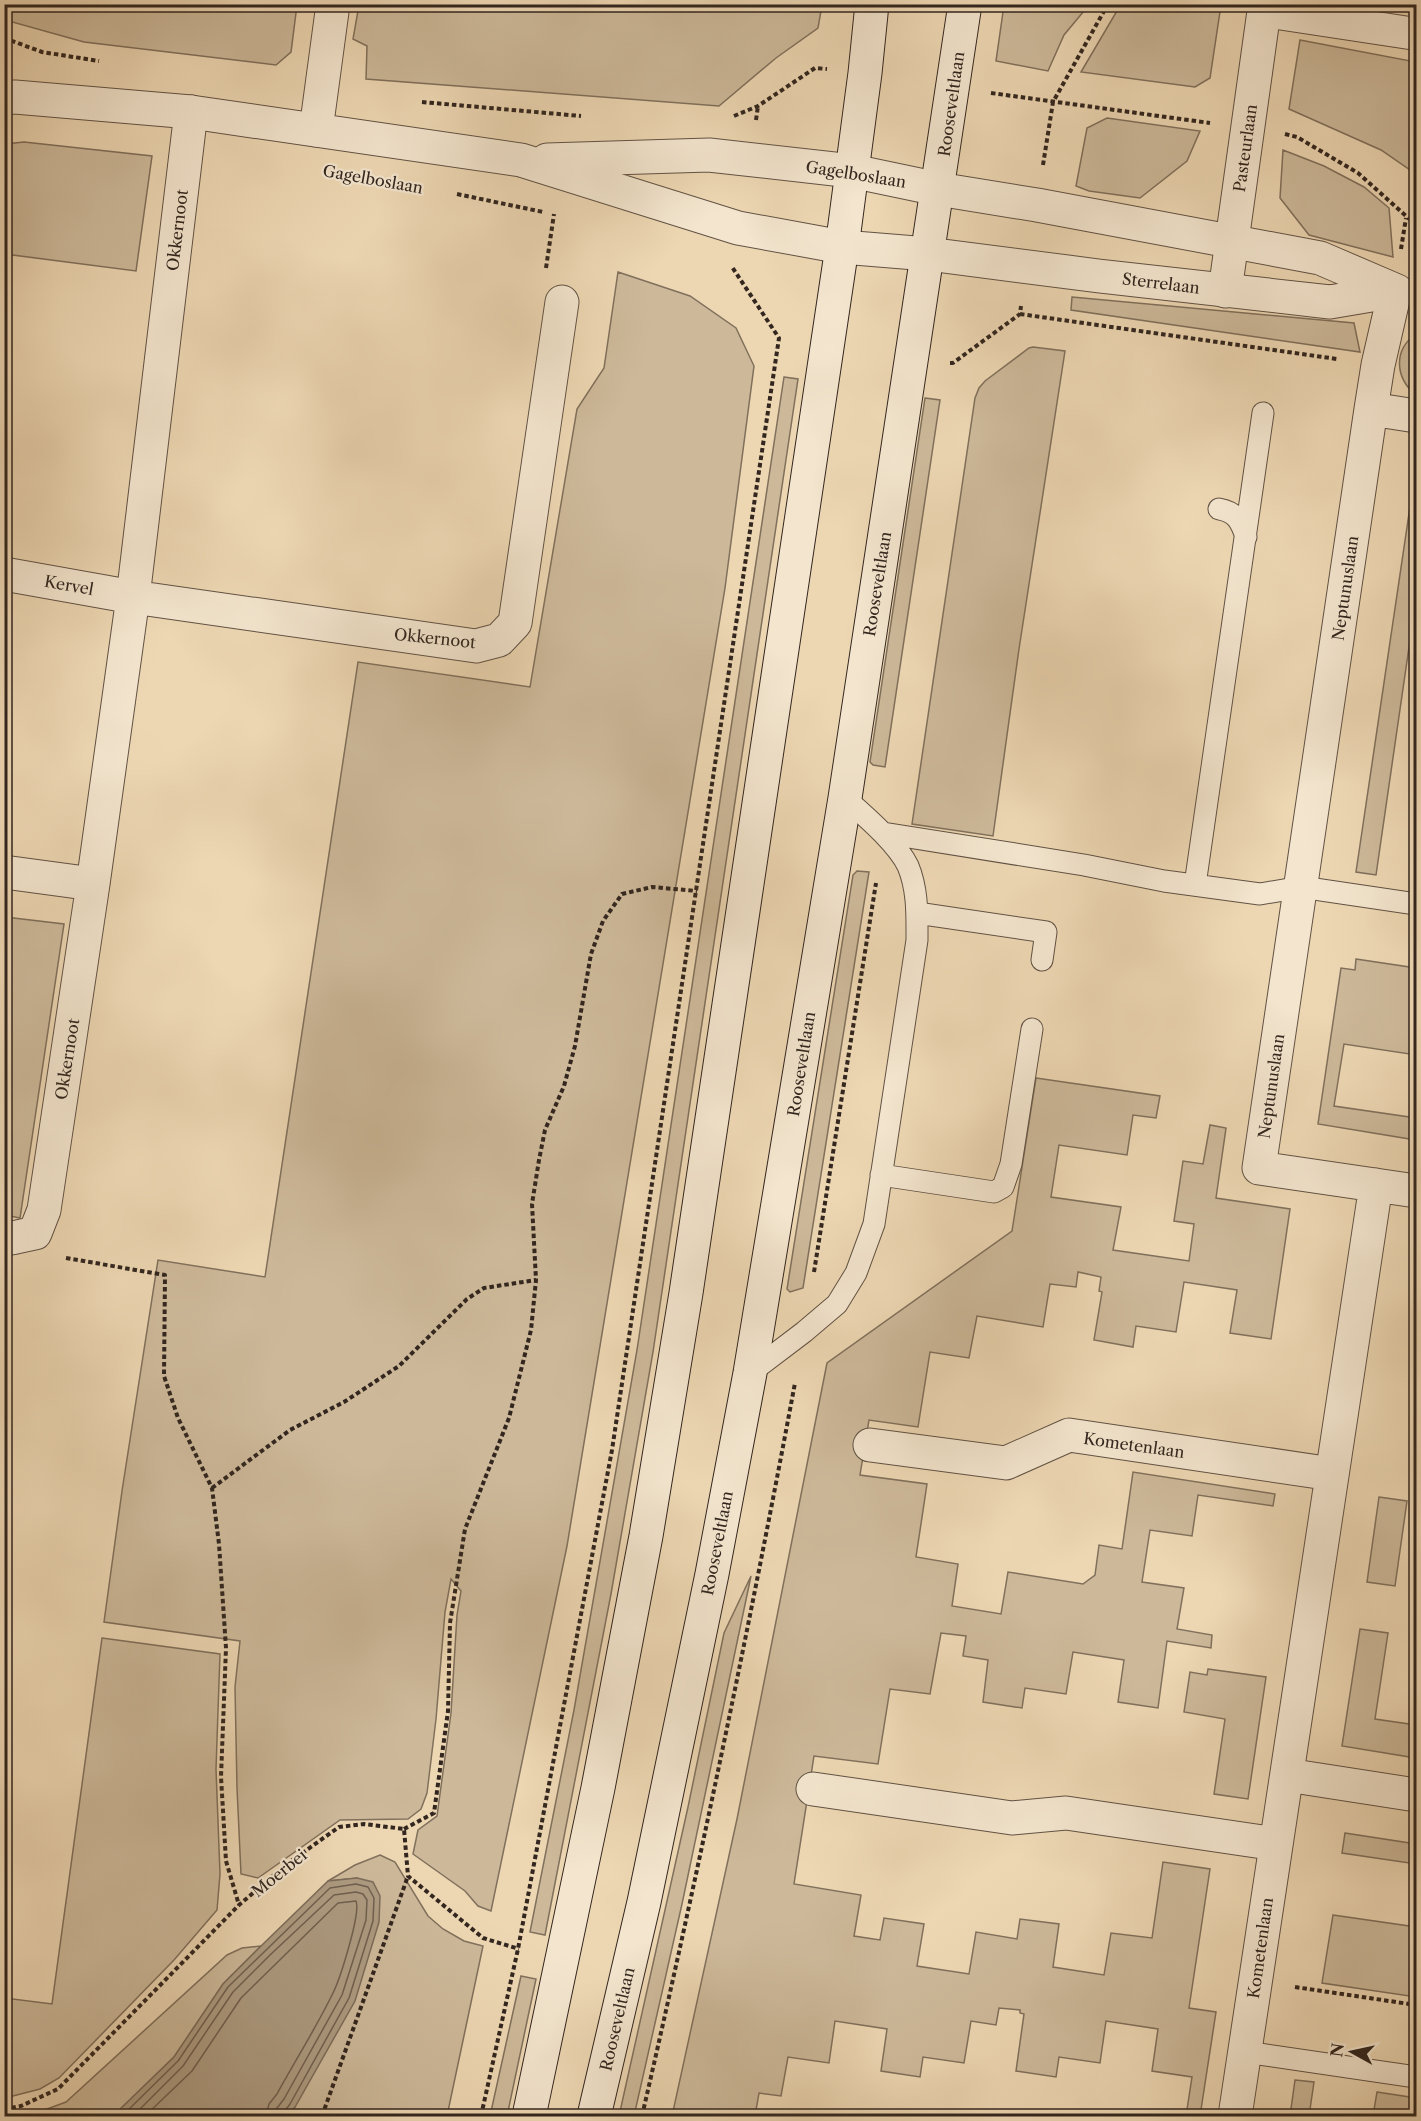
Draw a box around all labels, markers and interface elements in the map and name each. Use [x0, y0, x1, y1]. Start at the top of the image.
street label: Rooseveltlaan [934, 50, 968, 158]
street label: Pasteurlaan [1229, 103, 1261, 193]
street label: Gagelboslaan [804, 156, 908, 192]
street label: Gagelboslaan [321, 160, 425, 198]
street label: Okkernoot [162, 188, 192, 272]
street label: Sterrelaan [1121, 268, 1201, 298]
street label: Rooseveltlaan [859, 530, 895, 638]
street label: Neptunuslaan [1328, 534, 1362, 642]
street label: Kervel [43, 571, 95, 599]
street label: Okkernoot [393, 624, 477, 652]
street label: Rooseveltlaan [783, 1010, 819, 1118]
street label: Okkernoot [51, 1017, 83, 1101]
street label: Neptunuslaan [1254, 1032, 1288, 1140]
street label: Kometenlaan [1082, 1428, 1186, 1462]
street label: Rooseveltlaan [697, 1489, 737, 1597]
street label: Moerbei [248, 1845, 311, 1901]
street label: Kometenlaan [1243, 1896, 1277, 2000]
street label: Rooseveltlaan [595, 1965, 639, 2073]
north arrow [1322, 2022, 1382, 2082]
text: N [1326, 2042, 1348, 2058]

